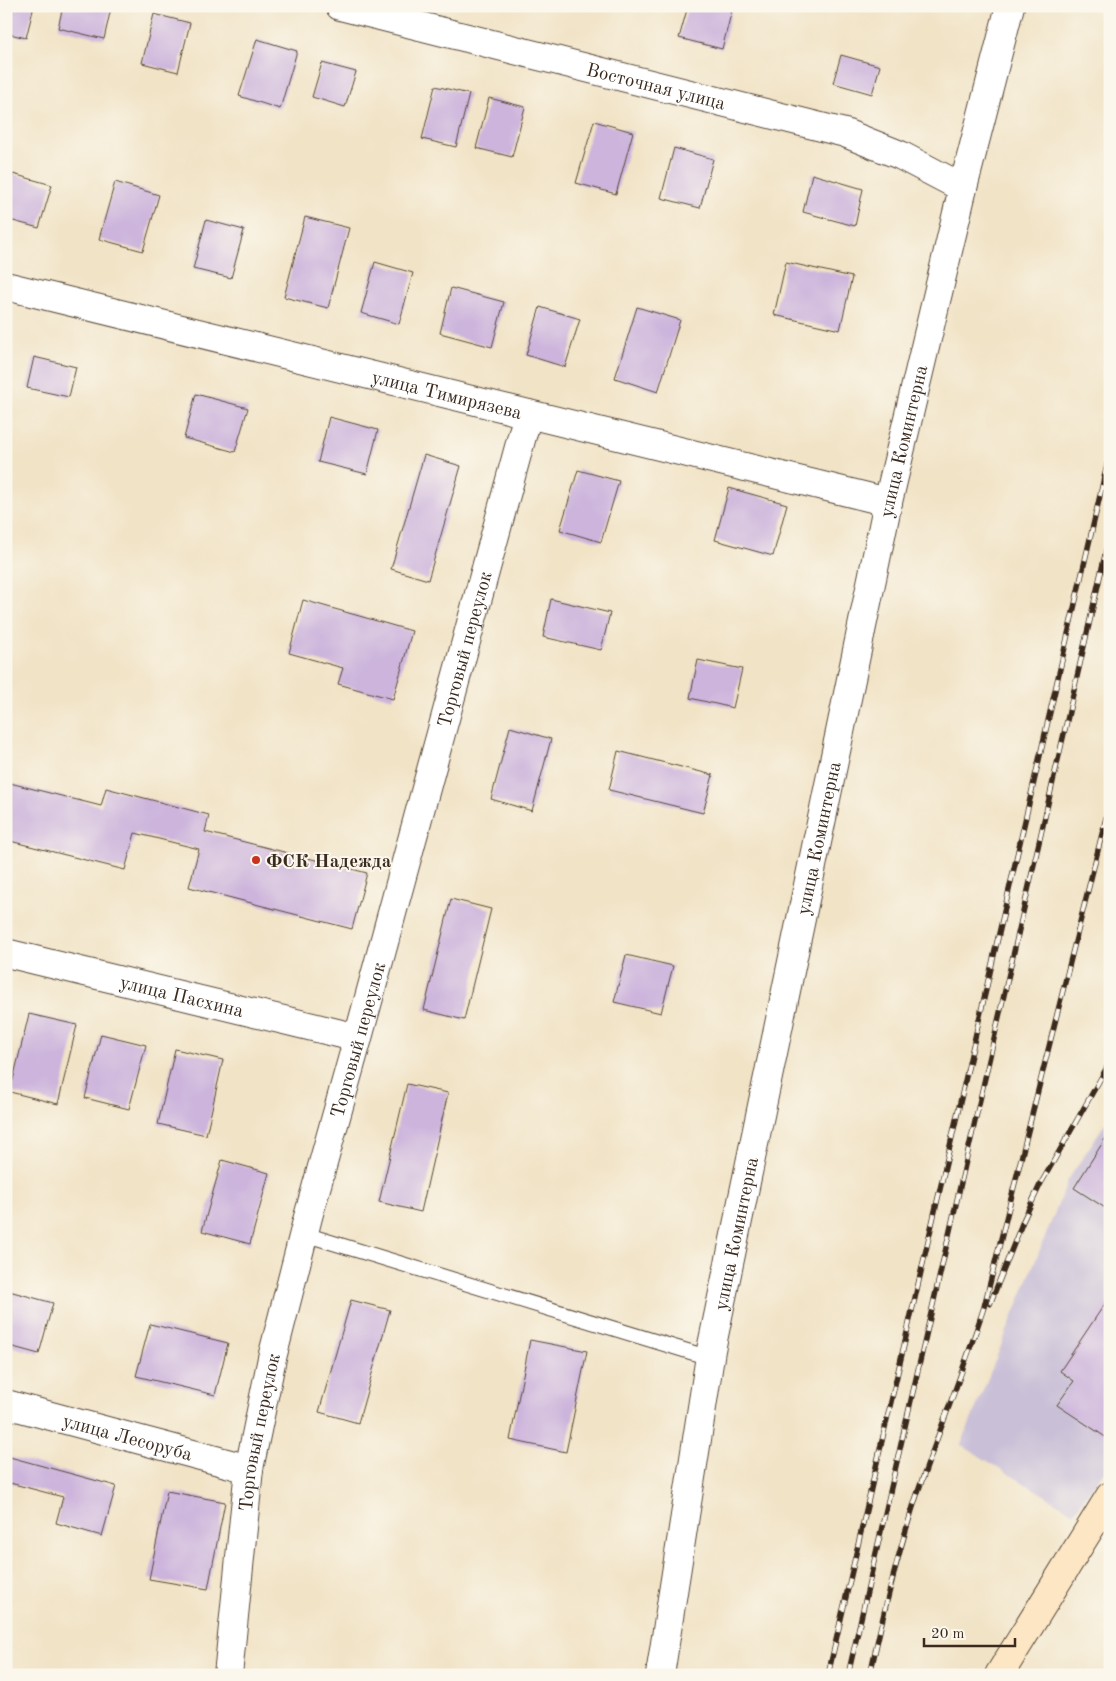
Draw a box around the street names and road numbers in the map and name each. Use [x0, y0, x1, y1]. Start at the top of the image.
street label: Восточная улица [584, 61, 728, 115]
street label: улица Коминтерна [878, 363, 933, 519]
street label: улица Тимирязева [369, 369, 524, 424]
street label: Торговый переулок [436, 569, 497, 730]
street label: улица Коминтерна [795, 760, 846, 917]
street label: Торговый переулок [329, 960, 390, 1120]
street label: улица Пасхина [118, 974, 246, 1022]
street label: улица Коминтерна [713, 1155, 763, 1312]
street label: Торговый переулок [238, 1351, 285, 1513]
street label: улица Лесоруба [60, 1413, 195, 1466]

